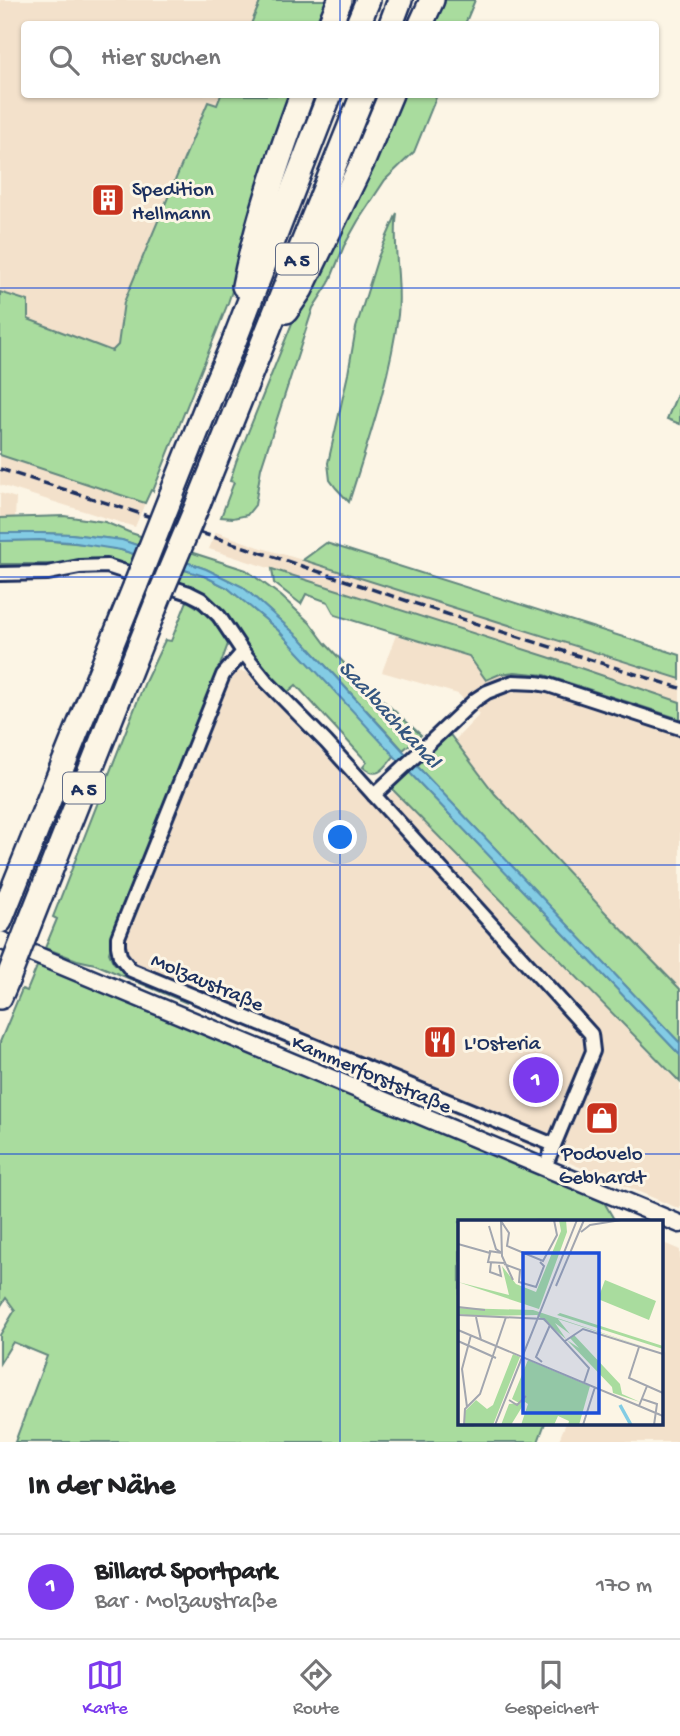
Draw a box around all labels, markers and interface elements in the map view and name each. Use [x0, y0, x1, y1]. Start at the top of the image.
search box [21, 21, 659, 98]
icon: search [45, 41, 83, 79]
text: Hier suchen [101, 44, 221, 75]
place label: Spedition Hellmann [132, 179, 214, 228]
building icon: Spedition Hellmann [89, 181, 127, 219]
road number: A 5 [276, 244, 318, 274]
water label: Saalbachkanal [331, 656, 447, 777]
road number: A 5 [63, 772, 105, 804]
your location [323, 820, 357, 854]
street label: Molzaustraße [147, 949, 268, 1020]
restaurant icon: L'Osteria [421, 1023, 459, 1061]
street label: Kammerforststraße [287, 1031, 455, 1122]
place label: L'Osteria [464, 1033, 542, 1058]
pin: 1 [513, 1054, 559, 1106]
shop icon: Podovelo Gebhardt [583, 1099, 621, 1137]
place label: Podovelo Gebhardt [559, 1143, 648, 1192]
inset map [458, 1220, 662, 1424]
text: In der Nähe [28, 1470, 175, 1505]
text: Billard Sportpark [95, 1558, 277, 1589]
text: 1 [46, 1573, 56, 1600]
text: 170 m [596, 1573, 652, 1600]
text: Bar · Molzaustraße [95, 1589, 277, 1616]
tab: Karte [83, 1656, 128, 1721]
tab: Route [293, 1656, 339, 1721]
tab: Gespeichert [504, 1656, 597, 1721]

